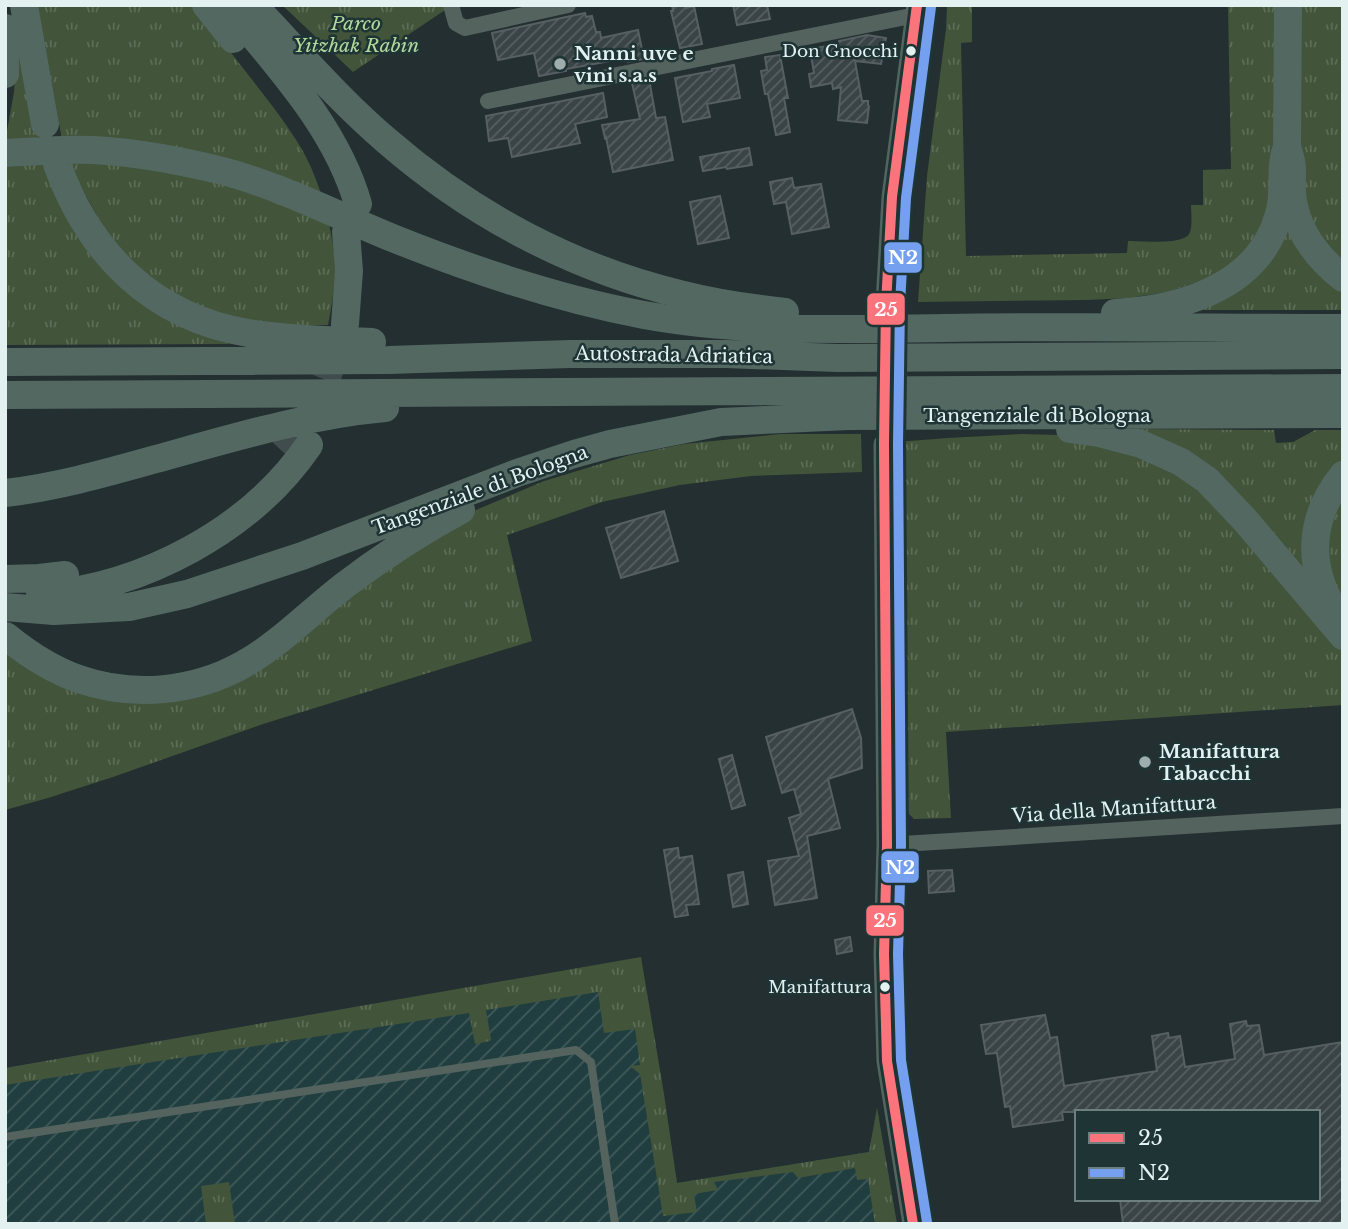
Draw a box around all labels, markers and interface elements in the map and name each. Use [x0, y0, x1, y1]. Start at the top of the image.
park label: Parco Yitzhak Rabin [293, 12, 419, 57]
place label: Don Gnocchi [782, 41, 898, 62]
place label: Nanni uve e vini s.a.s [574, 42, 694, 87]
marker: Don Gnocchi [904, 44, 918, 58]
marker: Nanni uve e vini s.a.s [552, 56, 568, 72]
line badge: N2 [883, 241, 923, 274]
text: N2 [888, 246, 918, 269]
line badge: 25 [866, 292, 906, 326]
text: 25 [874, 298, 898, 321]
street label: Autostrada Adriatica [574, 342, 773, 368]
street label: Tangenziale di Bologna [923, 404, 1151, 427]
street label: Tangenziale di Bologna [369, 440, 591, 540]
place label: Manifattura Tabacchi [1159, 740, 1280, 785]
marker: Manifattura Tabacchi [1137, 754, 1153, 770]
street label: Via della Manifattura [1010, 790, 1217, 828]
line badge: N2 [880, 850, 920, 884]
text: N2 [885, 856, 915, 879]
line badge: 25 [865, 904, 905, 937]
text: 25 [873, 909, 897, 932]
place label: Manifattura [768, 977, 873, 998]
marker: Manifattura [878, 980, 892, 994]
legend [1075, 1110, 1320, 1201]
text: 25 [1138, 1125, 1163, 1151]
text: N2 [1138, 1160, 1170, 1186]

